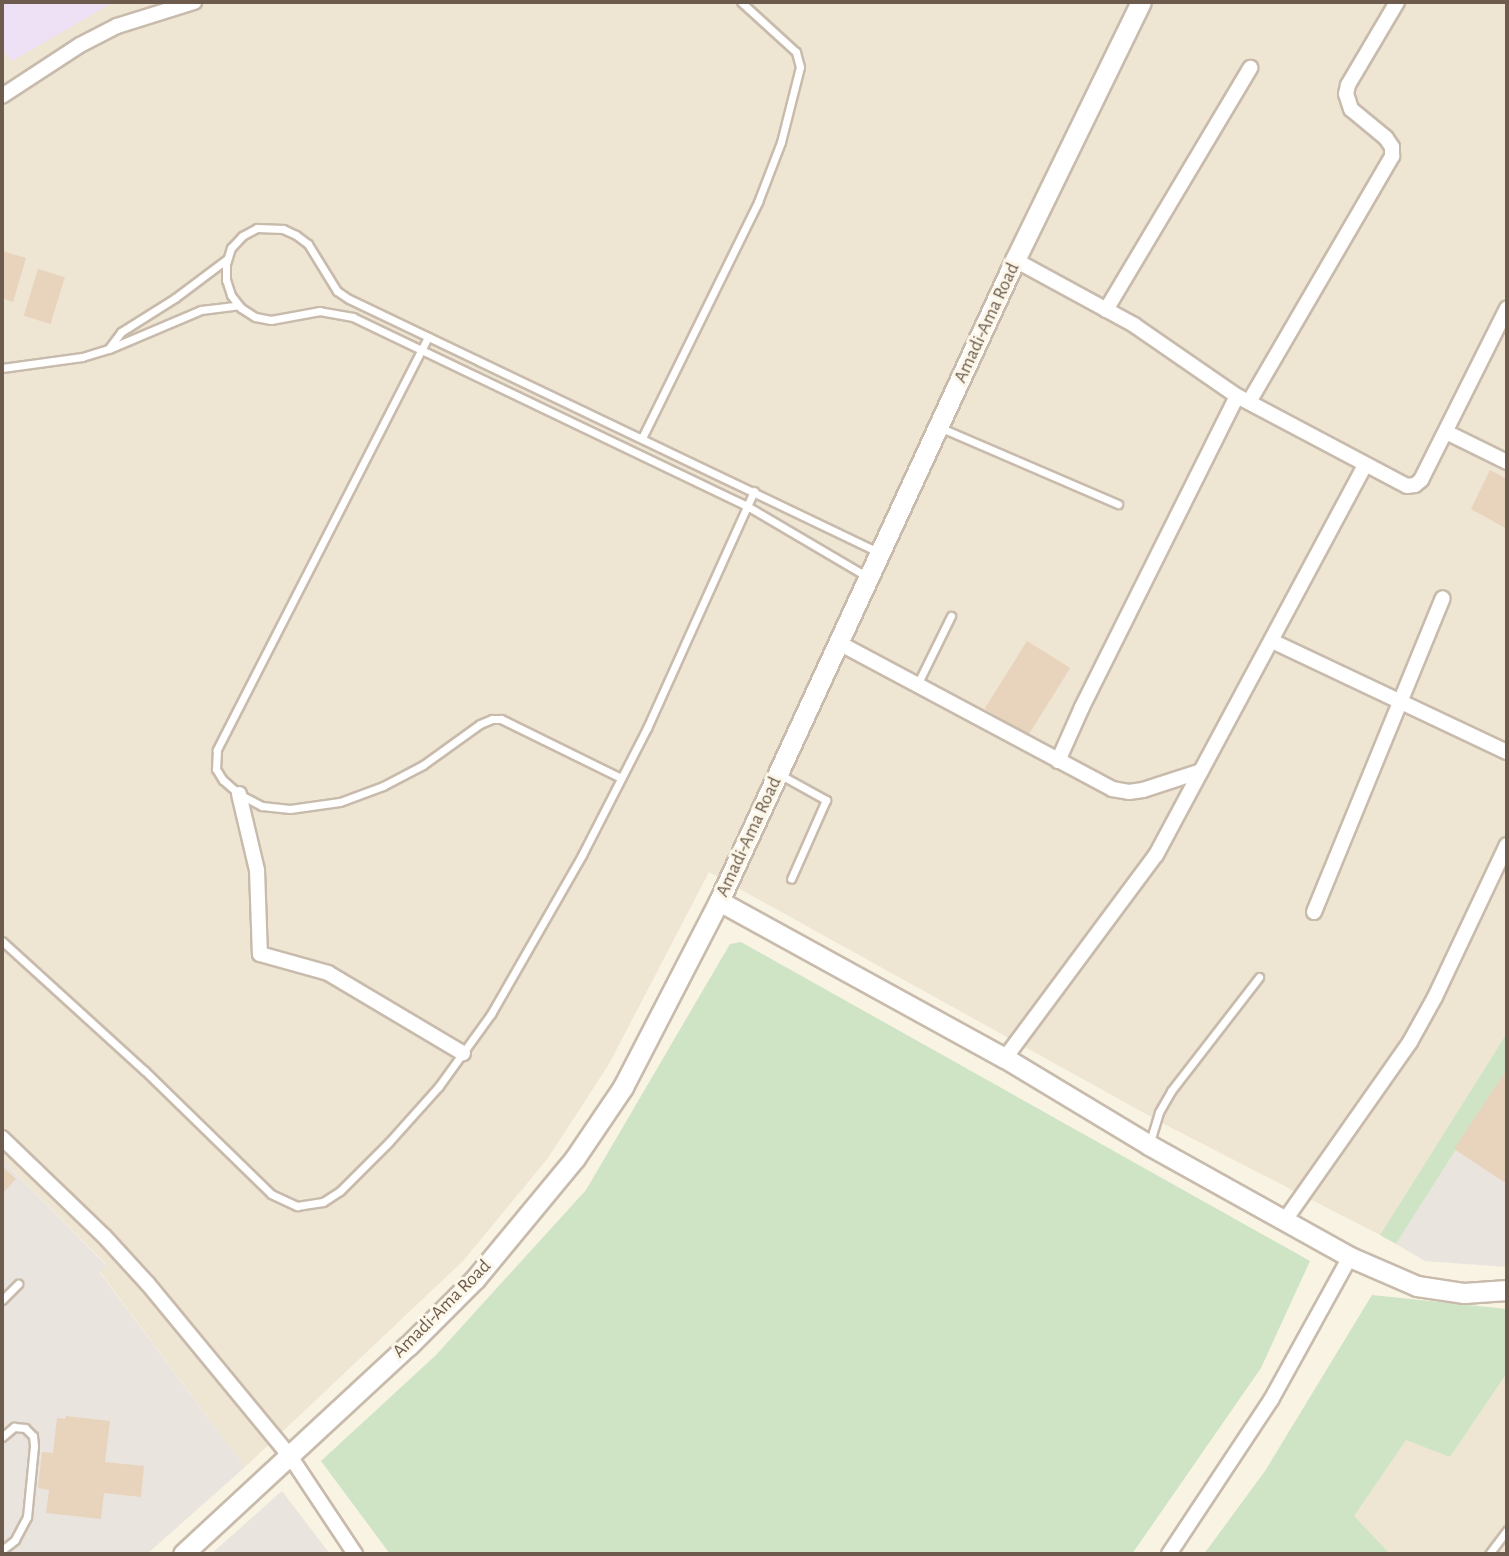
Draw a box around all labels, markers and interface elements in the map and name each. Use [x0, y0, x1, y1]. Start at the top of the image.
street label: Amadi-Ama Road [949, 259, 1025, 387]
street label: Amadi-Ama Road [711, 773, 787, 901]
street label: Amadi-Ama Road [388, 1255, 496, 1363]

